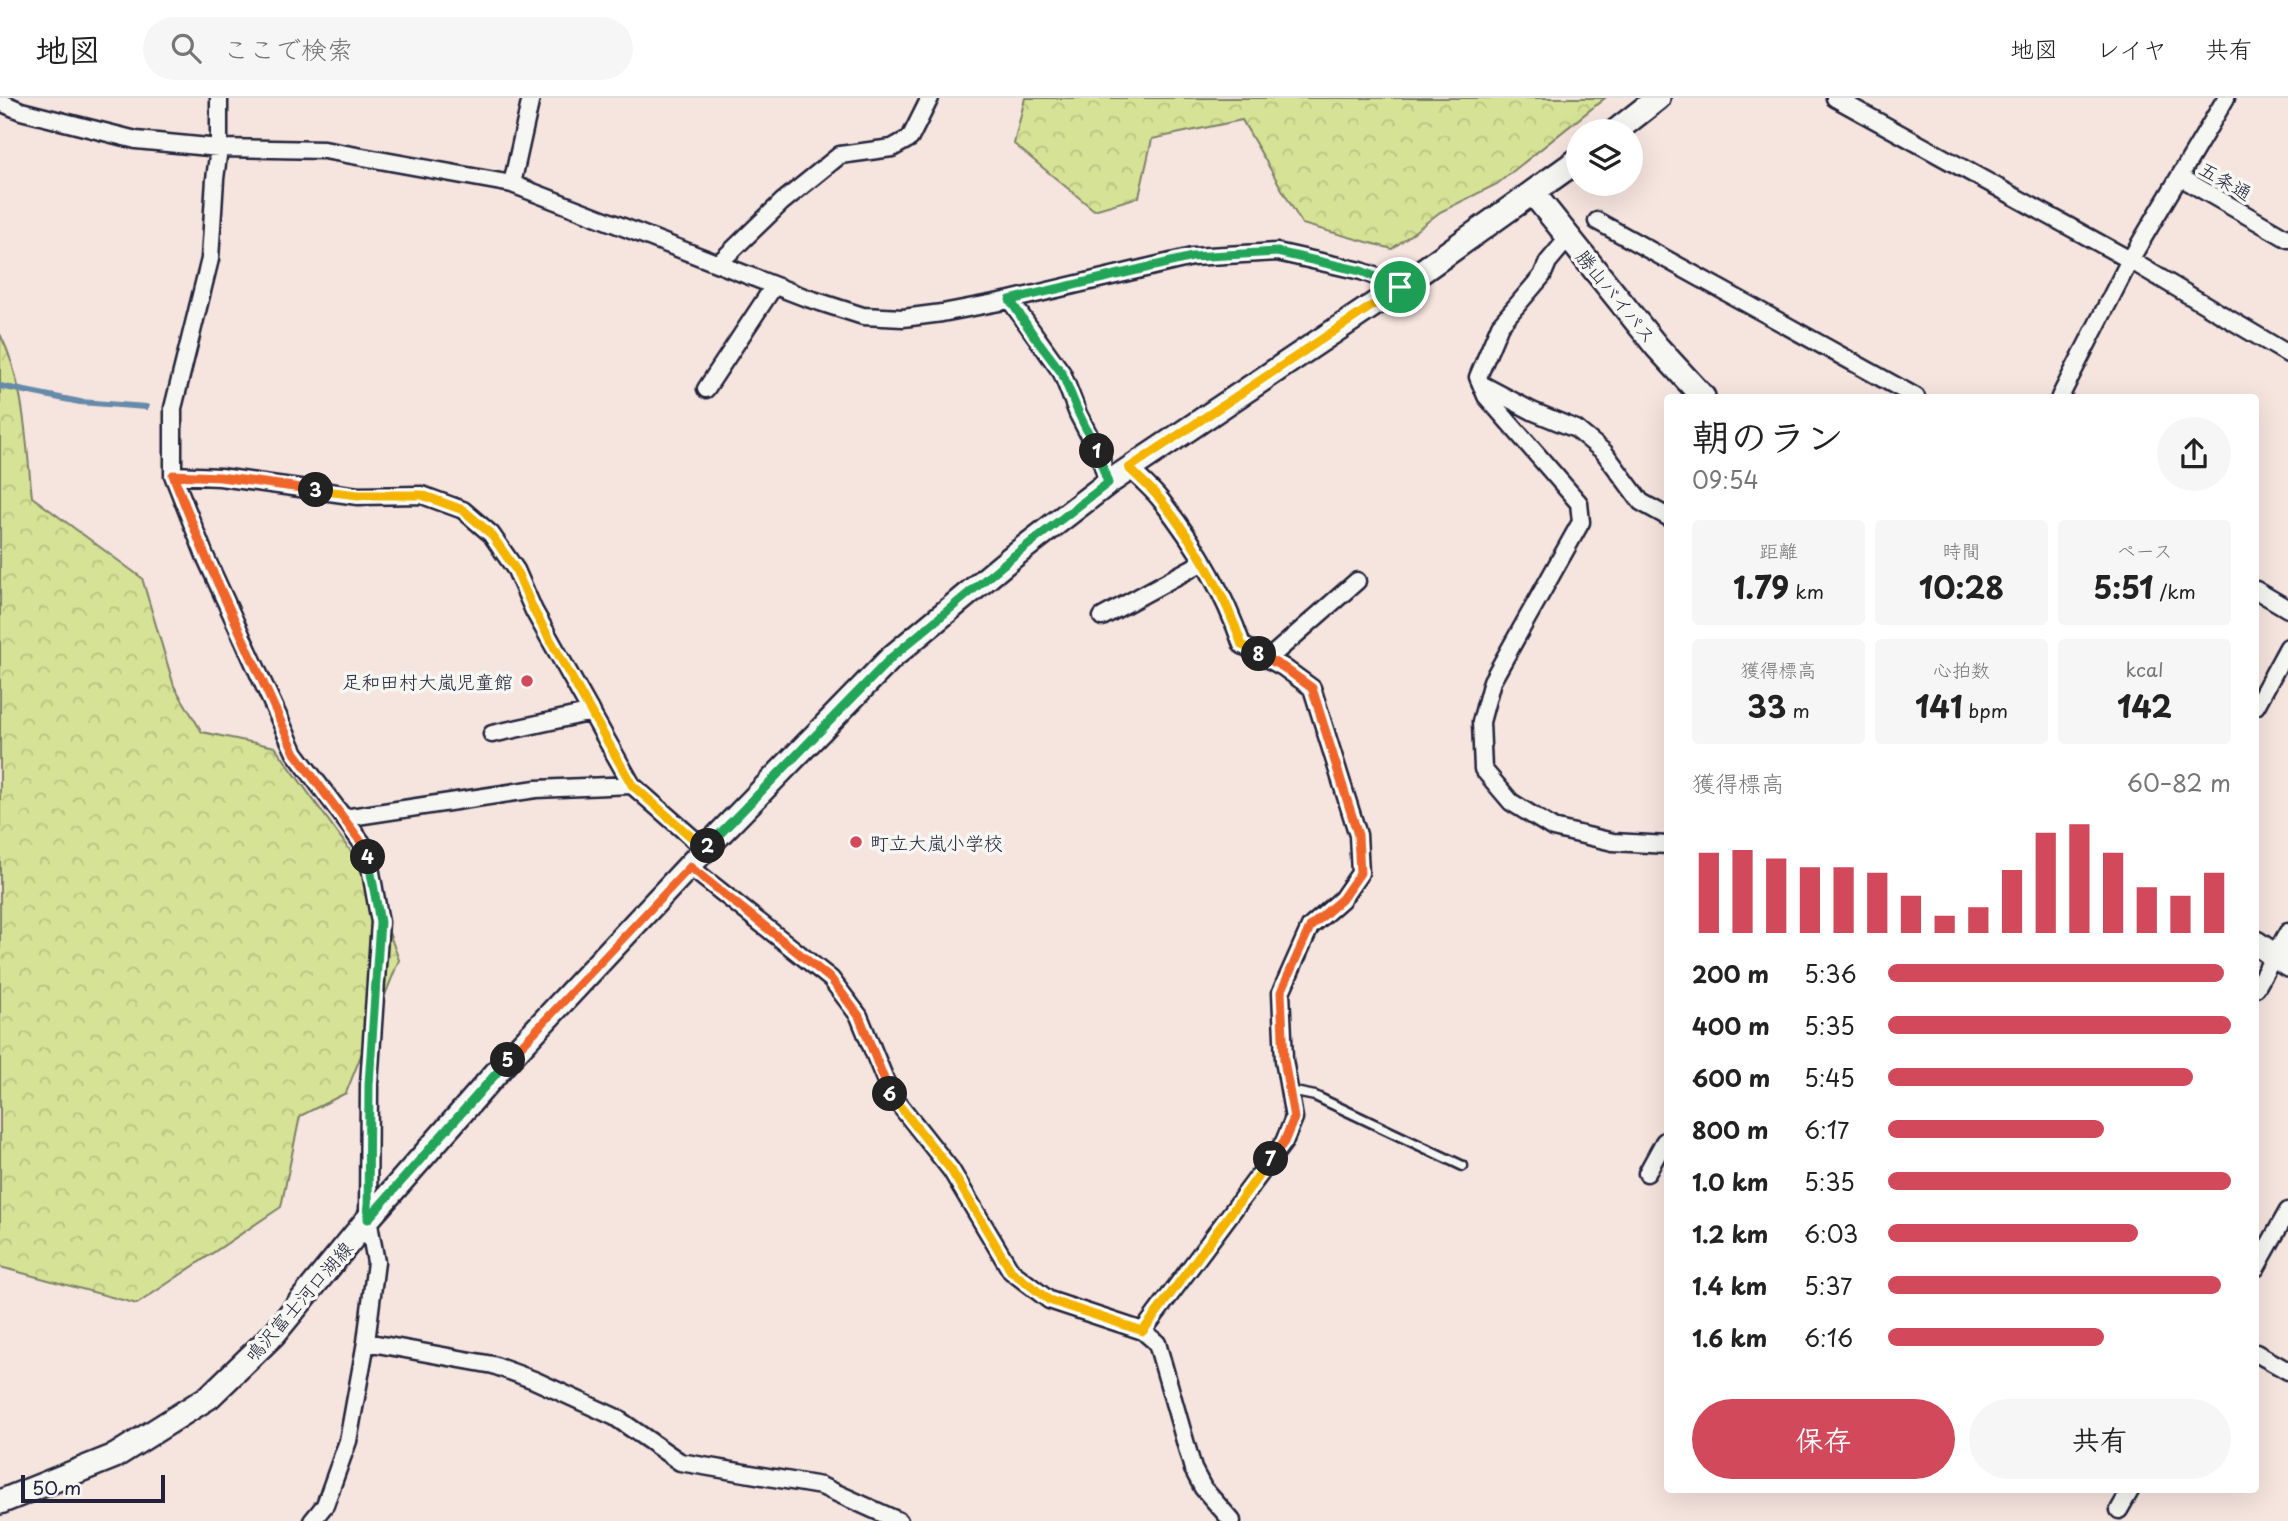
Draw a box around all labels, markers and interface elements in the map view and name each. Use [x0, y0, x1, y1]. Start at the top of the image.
search box [143, 17, 633, 80]
text: 地図 [35, 23, 101, 73]
icon: search [167, 29, 205, 67]
text: ここで検索 [223, 29, 353, 68]
text: 地図 [2010, 30, 2058, 66]
text: レイヤ [2096, 30, 2167, 66]
text: 共有 [2205, 30, 2253, 66]
map controls [1566, 119, 1643, 196]
button: layers [1566, 119, 1643, 196]
street label: 五条通 [2194, 154, 2258, 206]
street label: 勝山バイパス [1570, 243, 1664, 349]
pin [1370, 257, 1430, 317]
icon: arrive [1381, 268, 1419, 306]
text: 朝のラン [1692, 407, 1844, 464]
button: share [2157, 417, 2231, 491]
pin: 1 [1080, 434, 1114, 468]
text: 1 [1092, 436, 1101, 464]
text: 09:54 [1692, 462, 1759, 497]
pin: 3 [298, 472, 334, 508]
text: 3 [309, 475, 322, 503]
text: 距離 [1759, 536, 1798, 564]
text: 時間 [1942, 536, 1981, 564]
text: ペース [2117, 536, 2172, 564]
text: 1.79 [1733, 564, 1789, 609]
text: 10:28 [1919, 564, 2004, 609]
text: 5:51 [2093, 564, 2153, 609]
text: km [1789, 577, 1824, 605]
text: /km [2153, 577, 2196, 605]
pin: 8 [1242, 636, 1276, 672]
text: 8 [1253, 639, 1264, 667]
text: 獲得標高 [1740, 655, 1817, 683]
text: 心拍数 [1933, 655, 1990, 683]
text: kcal [2126, 655, 2163, 683]
place label: 足和田村大嵐児童館 [342, 667, 513, 695]
marker: 足和田村大嵐児童館 [519, 673, 535, 689]
text: 33 [1747, 683, 1786, 728]
text: 141 [1915, 683, 1962, 728]
text: 142 [2117, 683, 2172, 728]
text: m [1786, 696, 1810, 724]
text: bpm [1962, 696, 2008, 724]
text: 獲得標高 [1692, 765, 1784, 800]
text: 60–82 m [2127, 765, 2231, 800]
pin: 2 [690, 828, 726, 864]
place label: 町立大嵐小学校 [870, 828, 1003, 856]
text: 2 [701, 831, 714, 859]
marker: 町立大嵐小学校 [848, 834, 864, 850]
pin: 4 [350, 840, 386, 874]
text: 4 [361, 842, 374, 870]
text: 200 m [1692, 956, 1769, 991]
text: 5:36 [1804, 956, 1857, 991]
text: 400 m [1692, 1008, 1770, 1043]
text: 5:35 [1804, 1008, 1855, 1043]
pin: 5 [490, 1042, 526, 1077]
text: 5 [501, 1045, 514, 1073]
text: 600 m [1692, 1060, 1770, 1095]
text: 5:45 [1804, 1060, 1855, 1095]
pin: 6 [872, 1076, 908, 1112]
text: 6 [883, 1079, 896, 1107]
text: 800 m [1692, 1112, 1769, 1147]
text: 6:17 [1804, 1112, 1849, 1147]
pin: 7 [1254, 1142, 1288, 1176]
text: 7 [1265, 1144, 1276, 1172]
text: 1.0 km [1692, 1164, 1769, 1199]
text: 5:35 [1804, 1164, 1855, 1199]
text: 1.2 km [1692, 1216, 1768, 1251]
text: 6:03 [1804, 1216, 1858, 1251]
street label: 鳴沢富士河口湖線 [238, 1234, 358, 1368]
text: 1.4 km [1692, 1268, 1767, 1303]
text: 5:37 [1804, 1268, 1852, 1303]
text: 1.6 km [1692, 1320, 1767, 1355]
text: 6:16 [1804, 1320, 1853, 1355]
button: 保存 [1692, 1399, 1955, 1479]
button: 共有 [1969, 1399, 2231, 1479]
scale bar [21, 1472, 164, 1504]
text: 50 m [32, 1473, 81, 1501]

